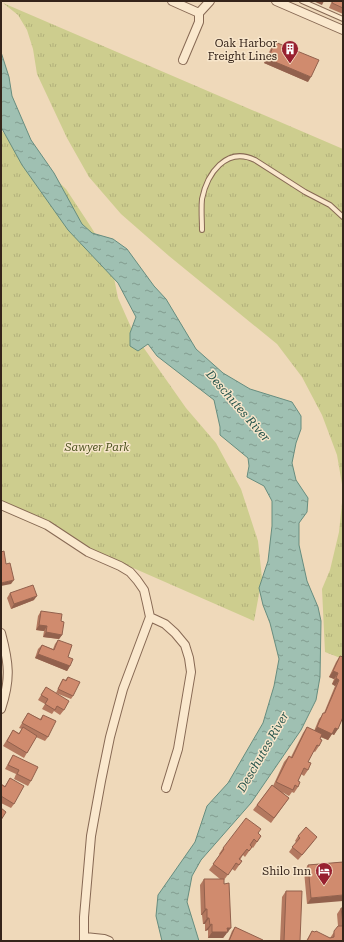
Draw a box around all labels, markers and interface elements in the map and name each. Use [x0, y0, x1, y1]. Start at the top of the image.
place label: Oak Harbor Freight Lines [208, 37, 277, 63]
building icon: Oak Harbor Freight Lines [280, 39, 300, 64]
water label: Deschutes River [202, 367, 273, 445]
park label: Sawyer Park [64, 441, 129, 454]
water label: Deschutes River [234, 709, 292, 795]
hotel icon: Shilo Inn [314, 861, 334, 886]
place label: Shilo Inn [262, 865, 311, 878]

